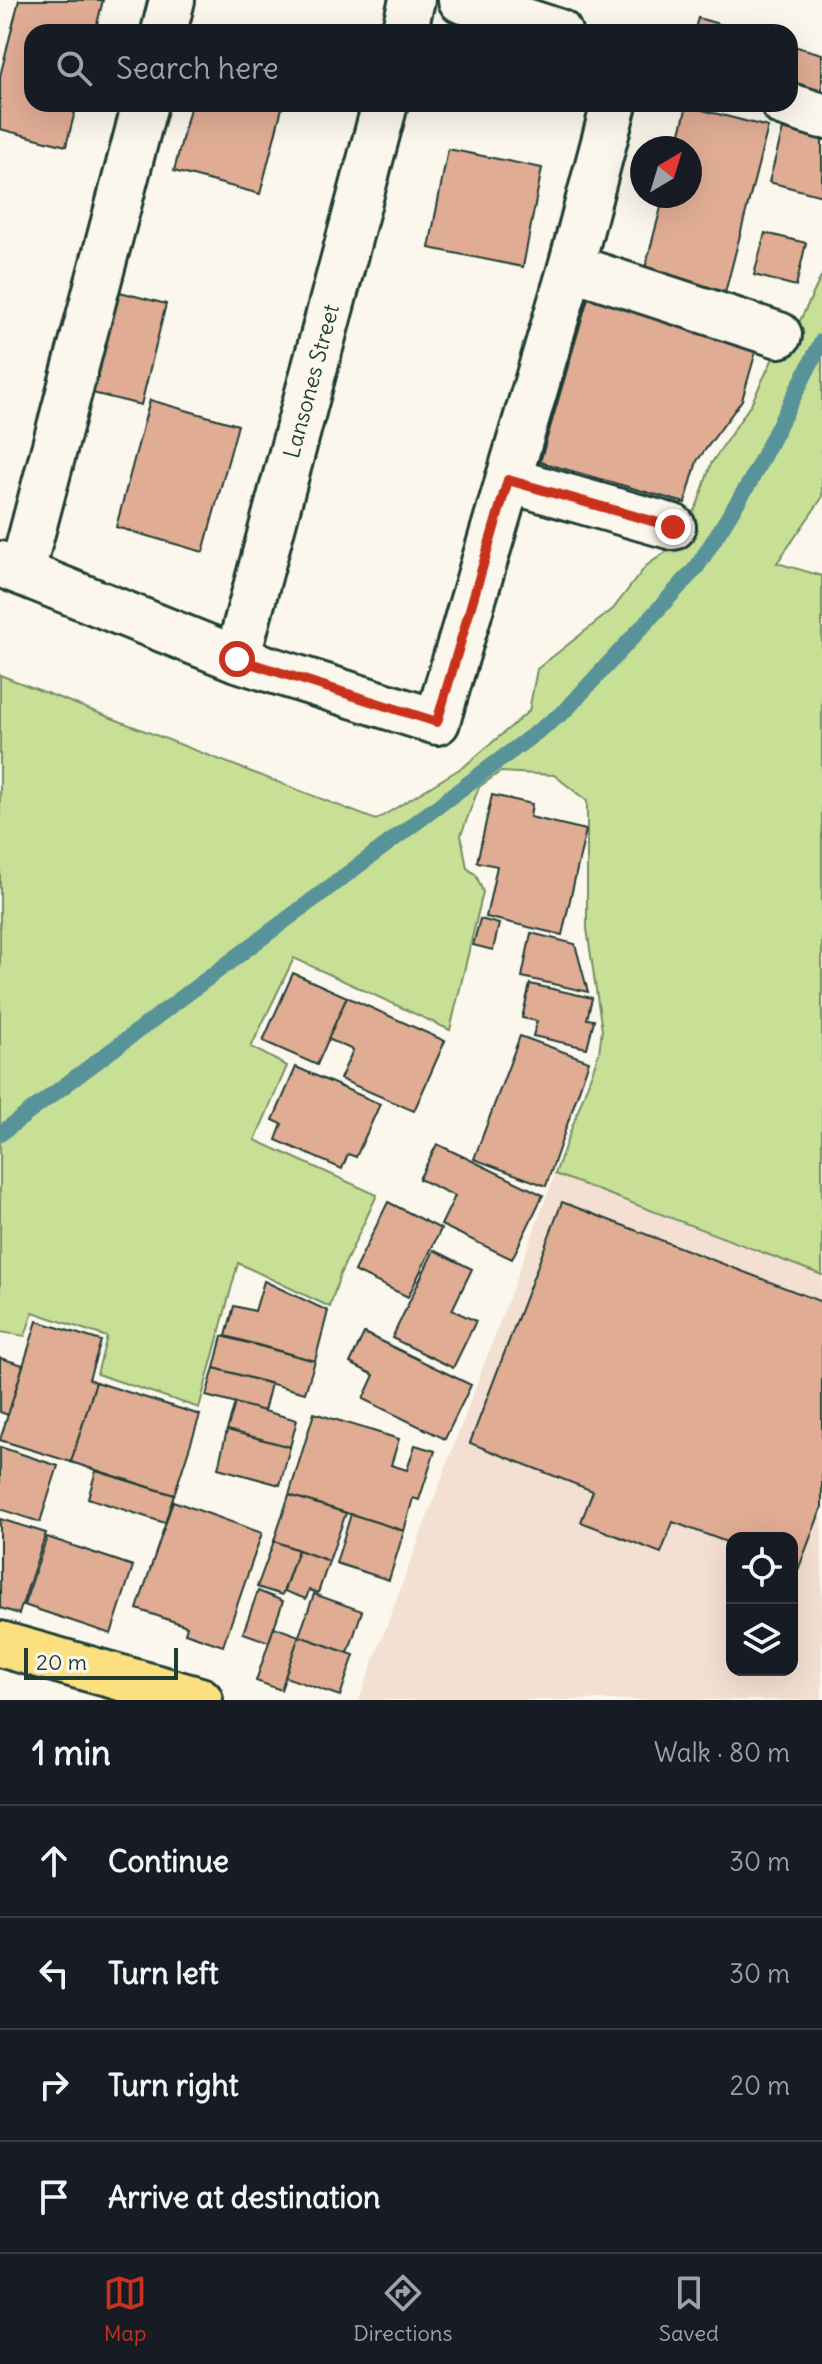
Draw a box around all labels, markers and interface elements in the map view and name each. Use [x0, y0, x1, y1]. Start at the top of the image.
search box [24, 24, 798, 112]
icon: search [52, 46, 96, 90]
text: Search here [116, 49, 279, 87]
north arrow [630, 136, 702, 208]
street label: Lansones Street [277, 301, 345, 461]
route end [655, 509, 691, 545]
route start [219, 641, 255, 677]
map controls [726, 1532, 798, 1676]
button: locate [726, 1532, 798, 1604]
button: layers [726, 1604, 798, 1676]
scale bar [24, 1644, 178, 1680]
text: 20 m [36, 1648, 87, 1676]
text: 1 min [32, 1731, 111, 1774]
text: Walk · 80 m [654, 1736, 790, 1769]
icon: ahead [32, 1839, 76, 1883]
text: Continue [108, 1842, 229, 1880]
text: 30 m [729, 1845, 790, 1878]
icon: left [32, 1951, 76, 1995]
text: Turn left [108, 1954, 219, 1992]
text: 30 m [729, 1957, 790, 1990]
icon: right [32, 2063, 76, 2107]
text: Turn right [108, 2066, 239, 2104]
text: 20 m [730, 2069, 790, 2102]
icon: arrive [32, 2175, 76, 2219]
text: Arrive at destination [108, 2178, 380, 2216]
tab: Map [103, 2271, 147, 2347]
tab: Directions [353, 2271, 453, 2347]
tab: Saved [659, 2271, 719, 2347]

